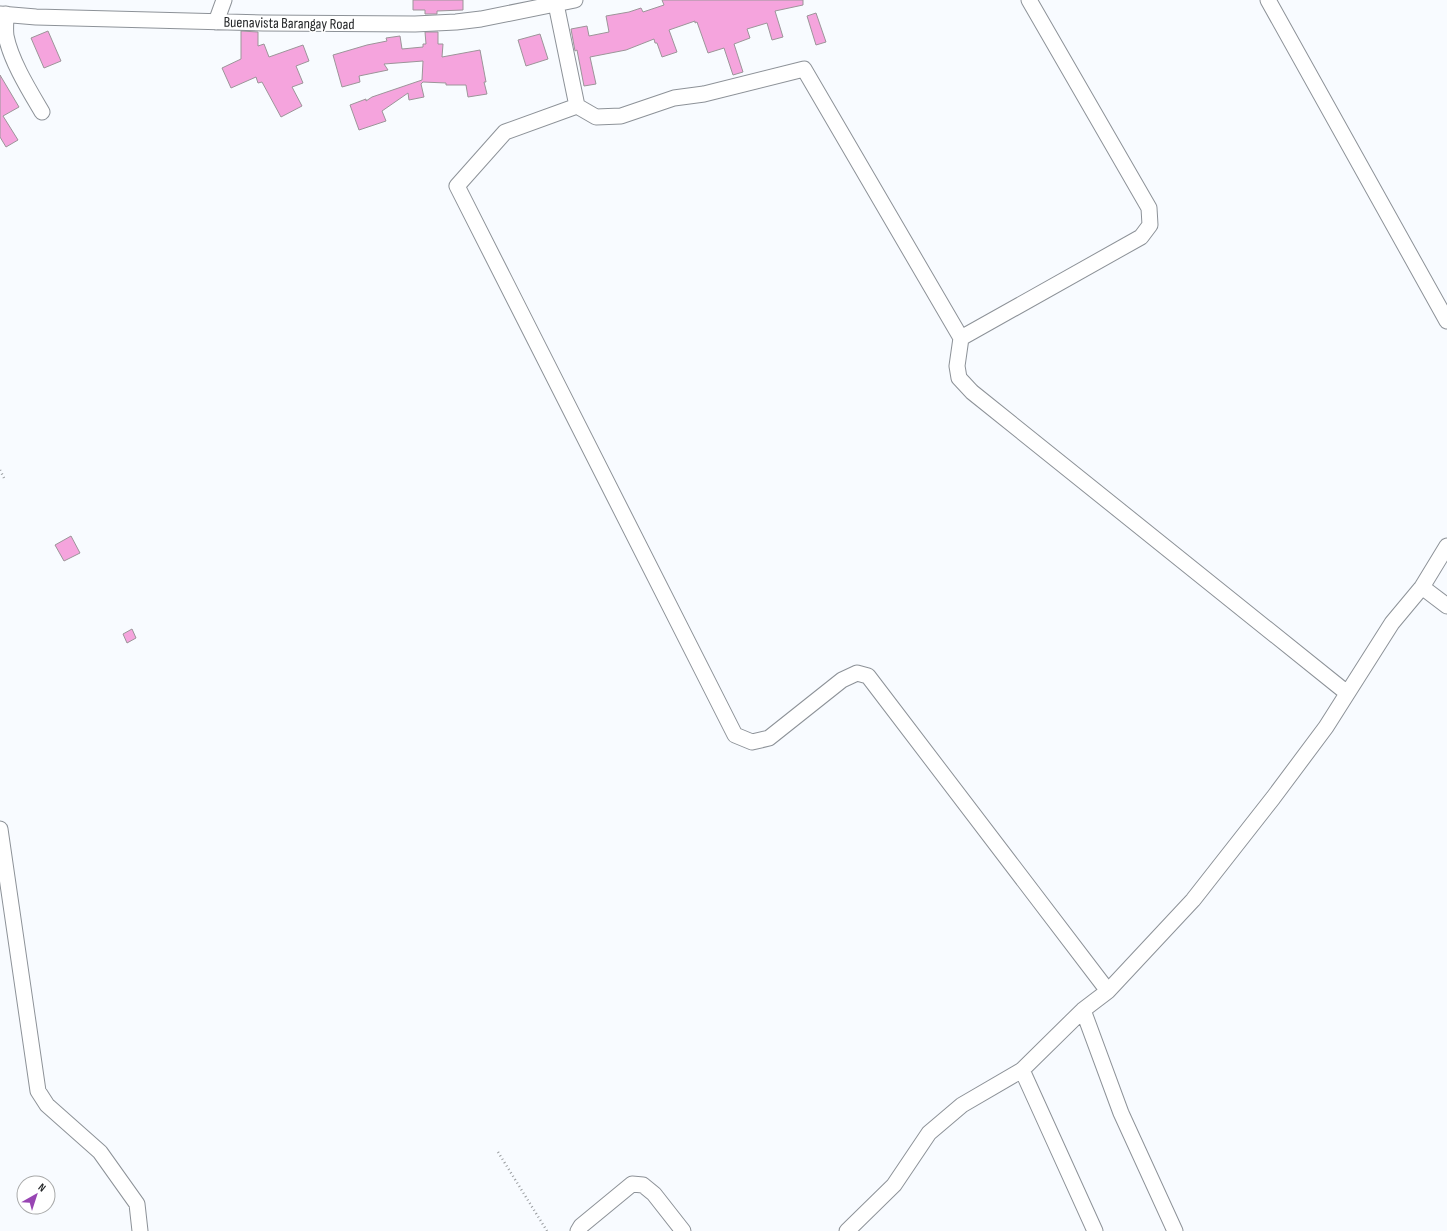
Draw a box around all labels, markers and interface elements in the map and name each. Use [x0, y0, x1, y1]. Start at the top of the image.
street label: Buenavista Barangay Road [223, 13, 355, 34]
north arrow [16, 1175, 56, 1215]
text: N [36, 1181, 48, 1195]

